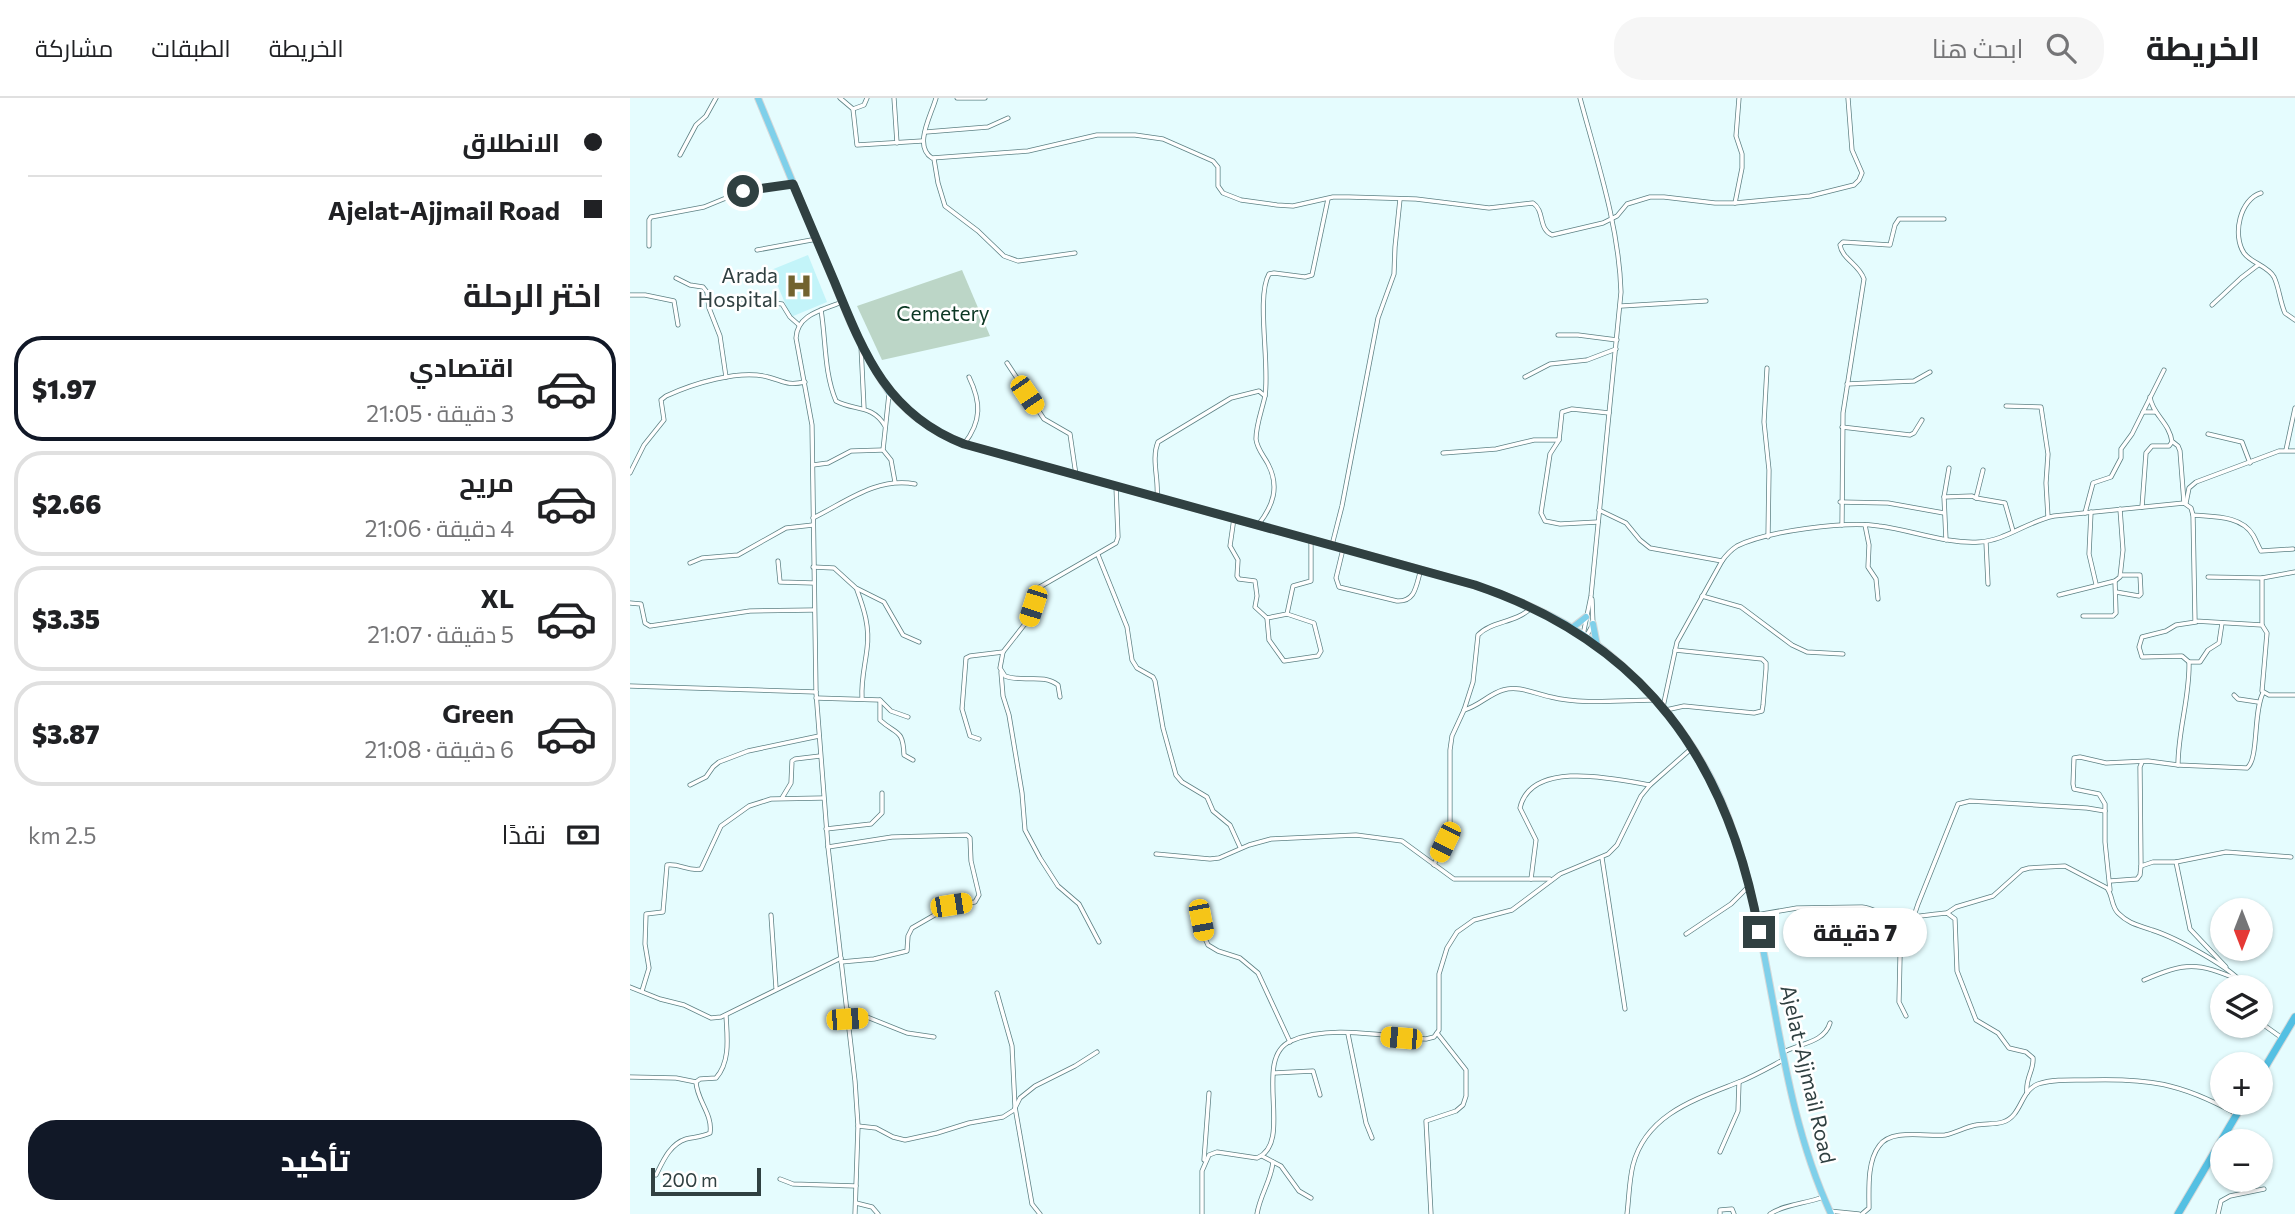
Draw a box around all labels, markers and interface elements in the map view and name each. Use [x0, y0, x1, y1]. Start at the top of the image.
search box [1614, 17, 2104, 80]
text: الخريطة [2146, 26, 2260, 67]
icon: search [2042, 29, 2080, 67]
text: ابحث هنا [1932, 32, 2024, 63]
text: مشاركة [35, 33, 113, 62]
text: الطبقات [151, 33, 231, 62]
text: الخريطة [269, 33, 344, 62]
text: الانطلاق [462, 126, 560, 157]
route start [727, 175, 759, 207]
text: Ajelat-Ajjmail Road [328, 194, 560, 225]
place label: Arada Hospital [698, 262, 778, 311]
hospital icon: Arada Hospital [784, 271, 814, 301]
text: اختر الرحلة [463, 274, 602, 314]
park label: Cemetery [896, 300, 990, 325]
text: اقتصادي [409, 351, 514, 382]
icon: car [535, 357, 598, 420]
car [1007, 372, 1048, 418]
text: $1.97 [32, 373, 97, 404]
text: 3 دقيقة · 21:05 [366, 399, 514, 427]
text: مريح [459, 466, 514, 497]
icon: car [535, 472, 598, 535]
text: $2.66 [32, 488, 101, 519]
text: 4 دقيقة · 21:06 [365, 514, 514, 542]
text: XL [480, 582, 514, 613]
car [1017, 583, 1050, 629]
icon: car [535, 587, 598, 650]
text: $3.35 [32, 603, 100, 634]
text: 5 دقيقة · 21:07 [367, 620, 514, 648]
text: Green [442, 697, 514, 728]
icon: car [535, 702, 598, 765]
text: $3.87 [32, 718, 100, 749]
text: 6 دقيقة · 21:08 [365, 735, 514, 763]
icon: cash [564, 816, 602, 854]
text: نقدًا [502, 818, 546, 849]
car [1427, 819, 1464, 865]
text: 2.5 km [28, 821, 96, 849]
car [929, 891, 974, 919]
car [1187, 897, 1216, 943]
north arrow [2210, 898, 2273, 961]
map controls [2210, 898, 2273, 1192]
callout: 7 دقيقة [1784, 908, 1927, 956]
route end [1743, 916, 1775, 948]
text: 7 دقيقة [1813, 918, 1897, 946]
button: layers [2210, 975, 2273, 1038]
street label: Ajelat-Ajjmail Road [1776, 982, 1842, 1166]
car [826, 1007, 869, 1031]
car [1380, 1026, 1423, 1050]
button: + [2210, 1052, 2273, 1115]
button: تأكيد [28, 1120, 602, 1200]
button: − [2210, 1129, 2273, 1192]
scale bar [651, 1165, 761, 1197]
text: 200 m [662, 1168, 718, 1191]

